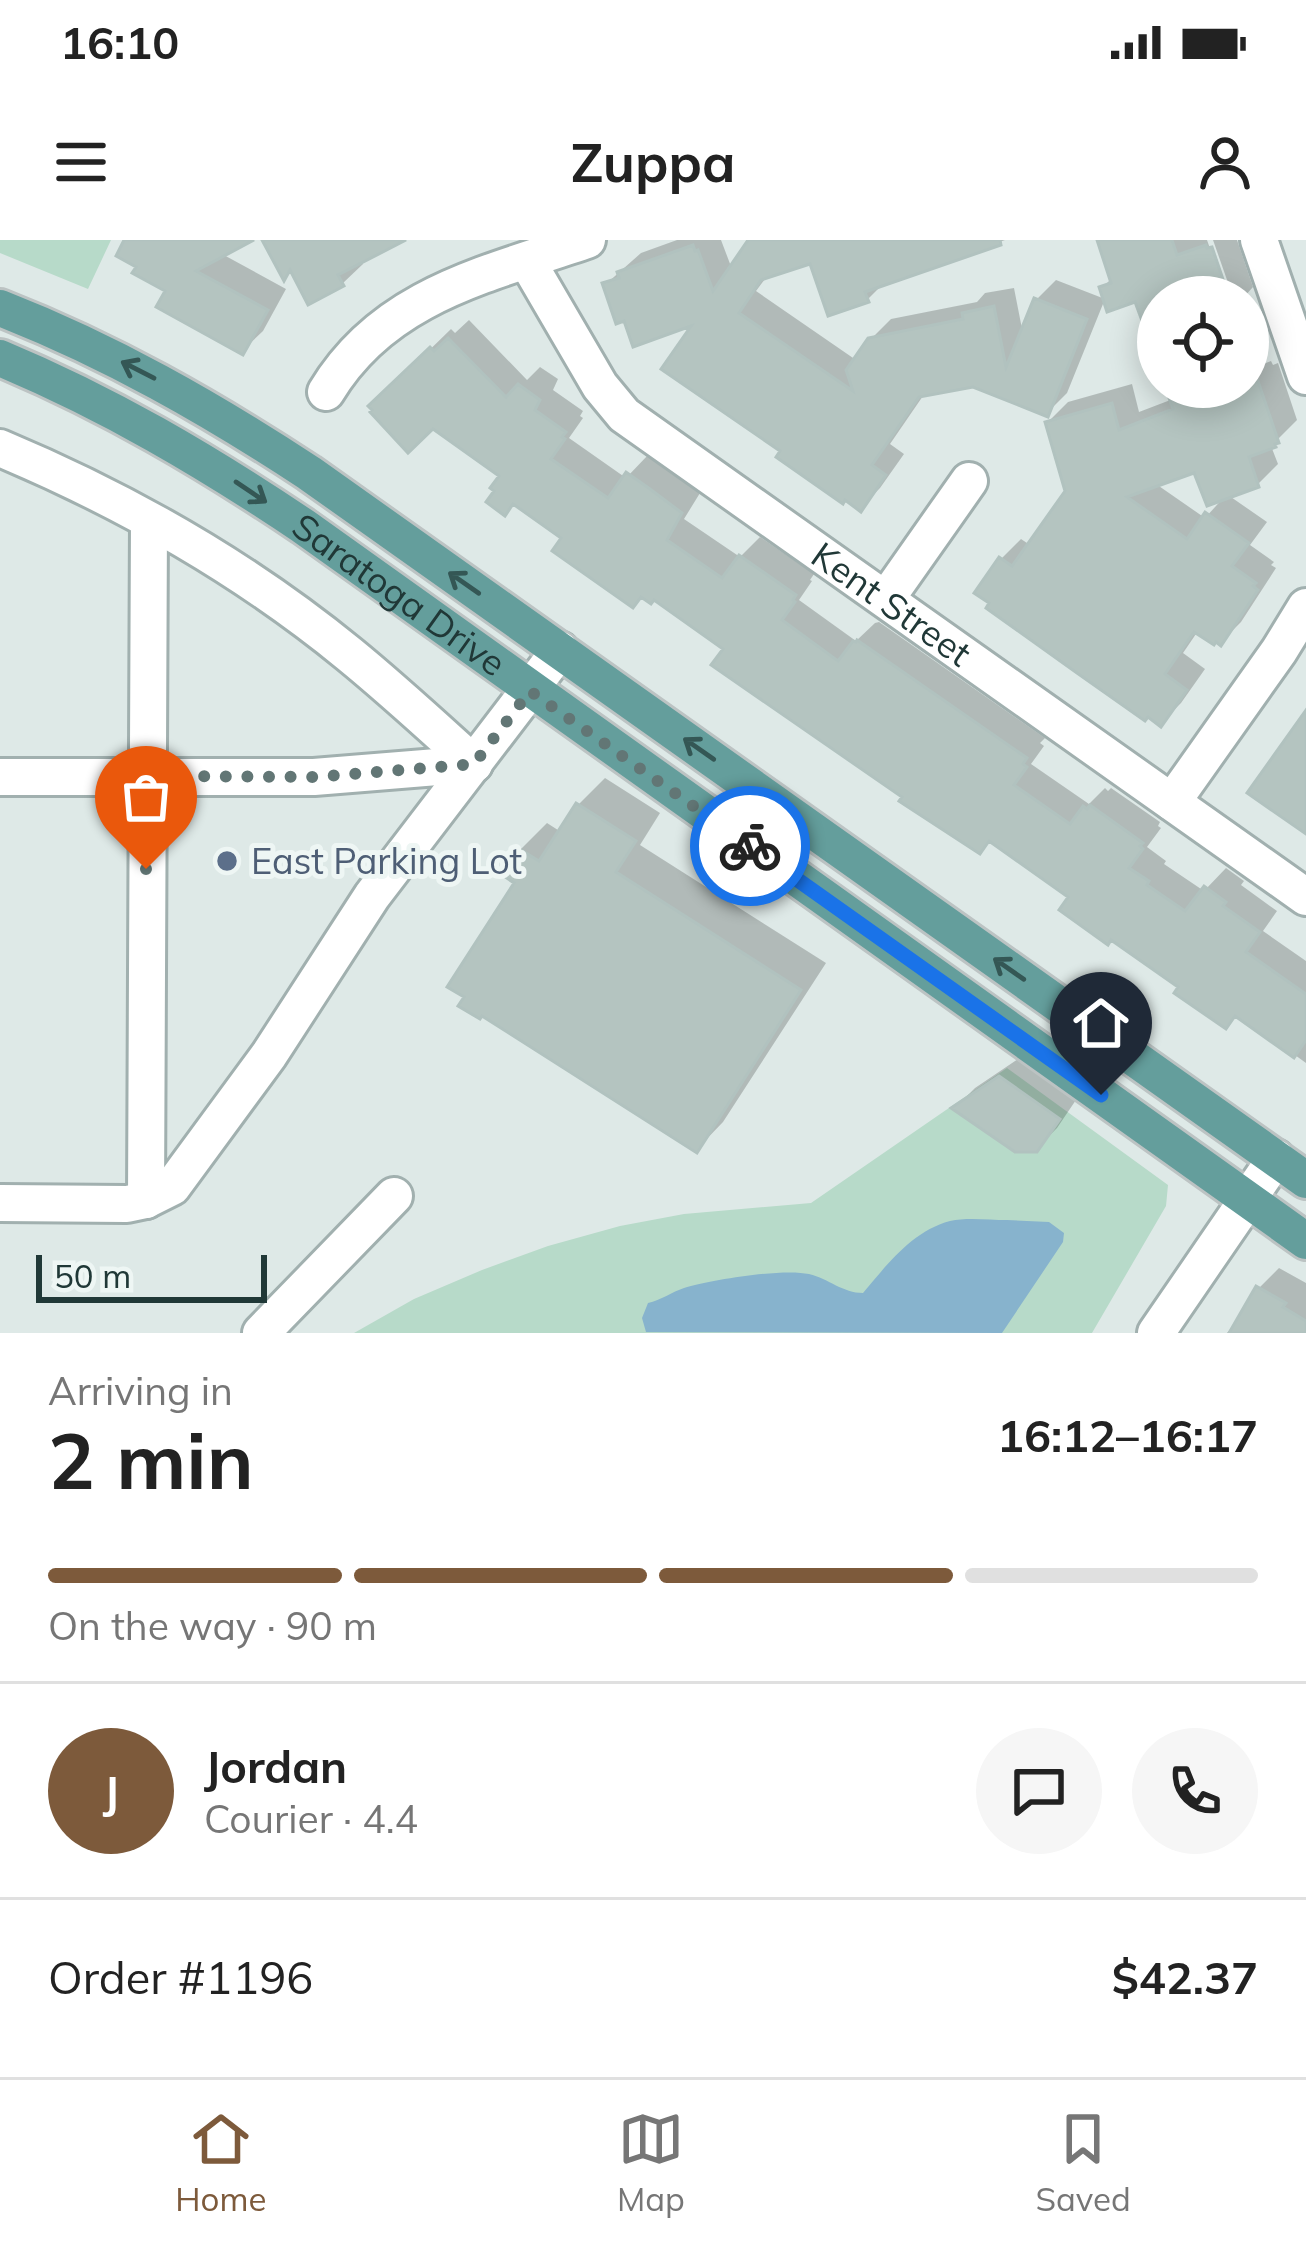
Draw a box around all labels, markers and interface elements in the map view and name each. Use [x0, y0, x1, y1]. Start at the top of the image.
text: 16:10 [60, 14, 179, 70]
text: Zuppa [571, 128, 735, 196]
icon: menu [48, 129, 114, 195]
icon: person [1192, 129, 1258, 195]
map controls [1137, 276, 1269, 408]
button: locate [1137, 276, 1269, 408]
one-way arrow [120, 357, 156, 380]
one-way arrow [234, 479, 268, 504]
street label: Saratoga Drive [284, 503, 515, 685]
street label: Kent Street [803, 532, 980, 675]
one-way arrow [448, 570, 481, 596]
one-way arrow [682, 737, 716, 762]
pin [95, 746, 197, 869]
icon: bag [113, 764, 179, 830]
courier [690, 786, 810, 906]
icon: bike [717, 813, 783, 879]
place label: East Parking Lot [251, 838, 522, 883]
marker: East Parking Lot [214, 848, 240, 874]
one-way arrow [993, 957, 1026, 982]
pin [1050, 972, 1152, 1095]
icon: home [1068, 990, 1134, 1056]
scale bar [36, 1249, 267, 1302]
text: 50 m [54, 1255, 131, 1296]
text: Arriving in [48, 1366, 233, 1415]
text: 16:12–16:17 [997, 1407, 1258, 1463]
text: 2 min [48, 1411, 254, 1509]
text: On the way · 90 m [48, 1601, 377, 1650]
button: chat [976, 1728, 1102, 1854]
button: phone [1132, 1728, 1258, 1854]
text: Jordan [204, 1738, 347, 1794]
text: J [103, 1763, 119, 1819]
text: Courier · 4.4 [204, 1794, 418, 1843]
text: Order #1196 [48, 1949, 313, 2005]
text: $42.37 [1112, 1949, 1258, 2005]
tab: Home [175, 2106, 266, 2219]
tab: Map [617, 2106, 685, 2219]
tab: Saved [1035, 2106, 1131, 2219]

